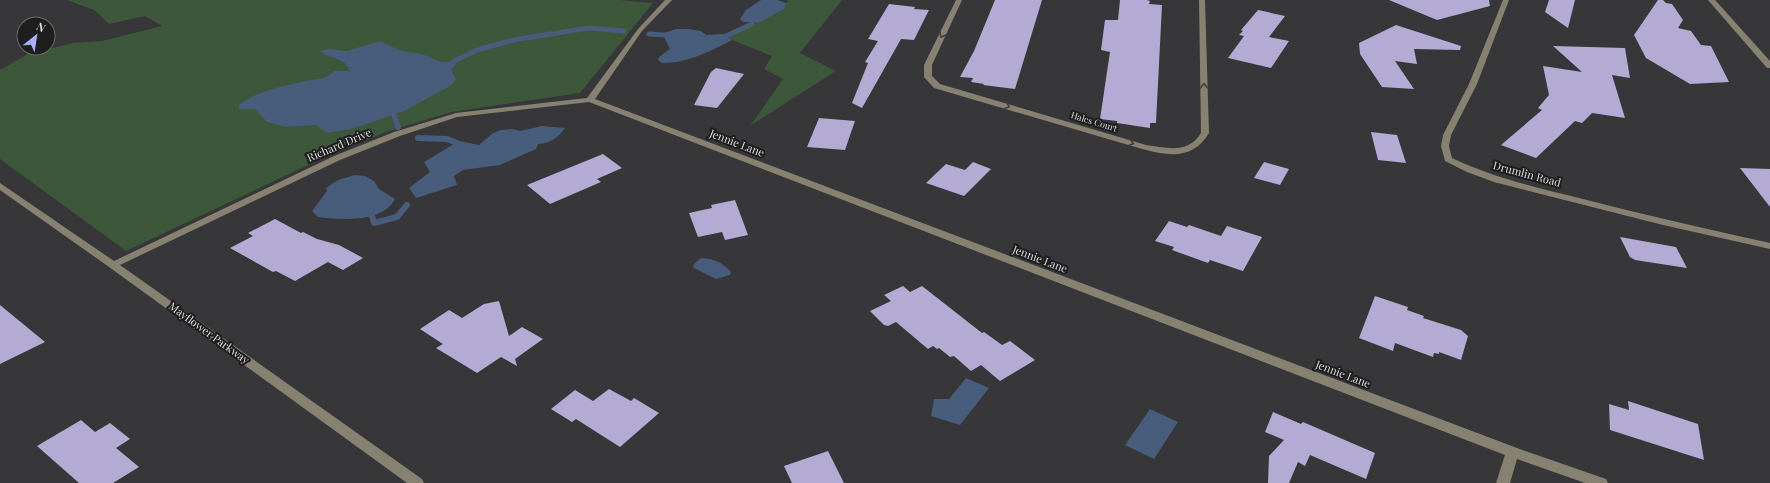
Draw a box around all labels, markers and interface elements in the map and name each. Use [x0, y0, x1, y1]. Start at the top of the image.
north arrow [16, 16, 56, 56]
text: N [34, 18, 48, 35]
one-way arrow [939, 31, 947, 39]
one-way arrow [1200, 83, 1208, 89]
one-way arrow [1003, 101, 1010, 110]
street label: Hales Court [1070, 108, 1120, 134]
street label: Richard Drive [304, 124, 374, 165]
street label: Jennie Lane [707, 125, 767, 160]
one-way arrow [1127, 138, 1134, 147]
street label: Drumlin Road [1492, 157, 1563, 190]
street label: Jennie Lane [1010, 241, 1070, 276]
street label: Mayflower Parkway [166, 298, 253, 367]
street label: Jennie Lane [1313, 356, 1373, 391]

